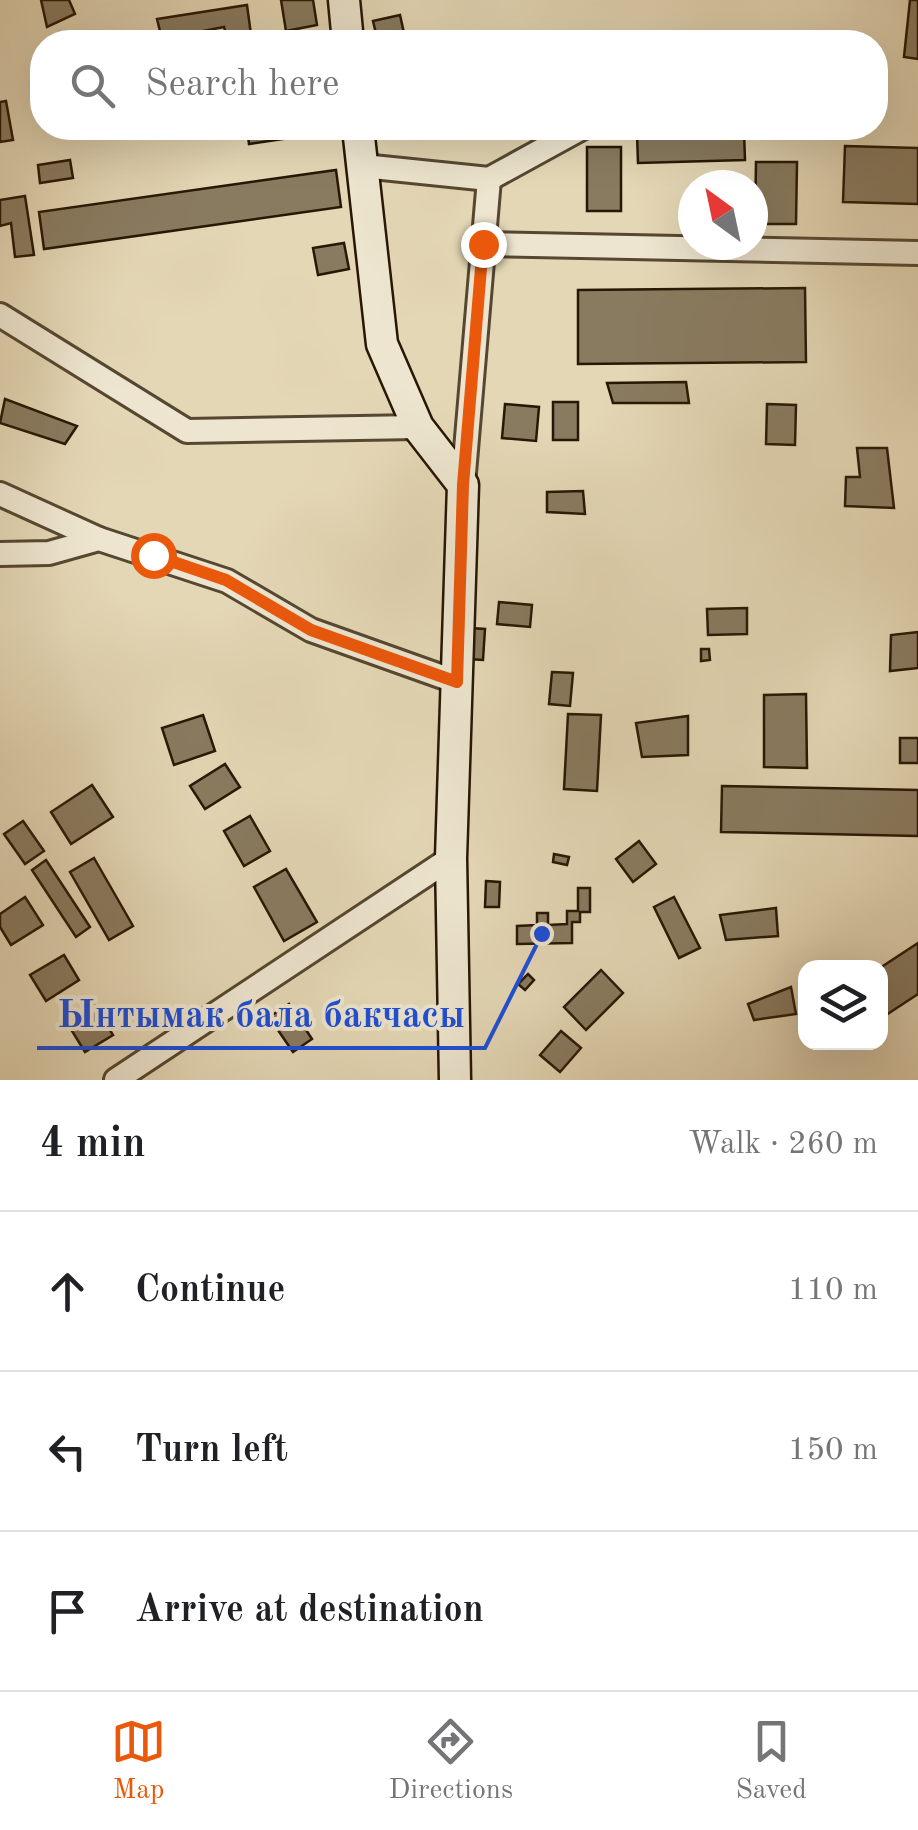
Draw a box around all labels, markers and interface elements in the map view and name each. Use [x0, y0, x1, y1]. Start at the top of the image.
search box [30, 30, 888, 140]
icon: search [65, 58, 120, 113]
text: Search here [145, 66, 340, 104]
north arrow [678, 170, 768, 260]
route end [461, 222, 507, 268]
route start [131, 533, 177, 579]
map controls [798, 960, 888, 1050]
button: layers [798, 960, 888, 1050]
callout: Ынтымак бала бакчасы [37, 980, 485, 1048]
text: Ынтымак бала бакчасы [57, 998, 465, 1036]
text: 4 min [40, 1124, 146, 1166]
text: Walk · 260 m [688, 1129, 878, 1161]
icon: ahead [40, 1264, 95, 1319]
text: Continue [135, 1272, 285, 1310]
text: 110 m [788, 1275, 878, 1307]
icon: left [40, 1424, 95, 1479]
text: Turn left [135, 1432, 288, 1470]
text: 150 m [788, 1435, 878, 1467]
icon: arrive [40, 1584, 95, 1639]
text: Arrive at destination [135, 1592, 484, 1630]
tab: Map [111, 1714, 166, 1809]
tab: Directions [389, 1714, 513, 1809]
tab: Saved [735, 1714, 807, 1809]

